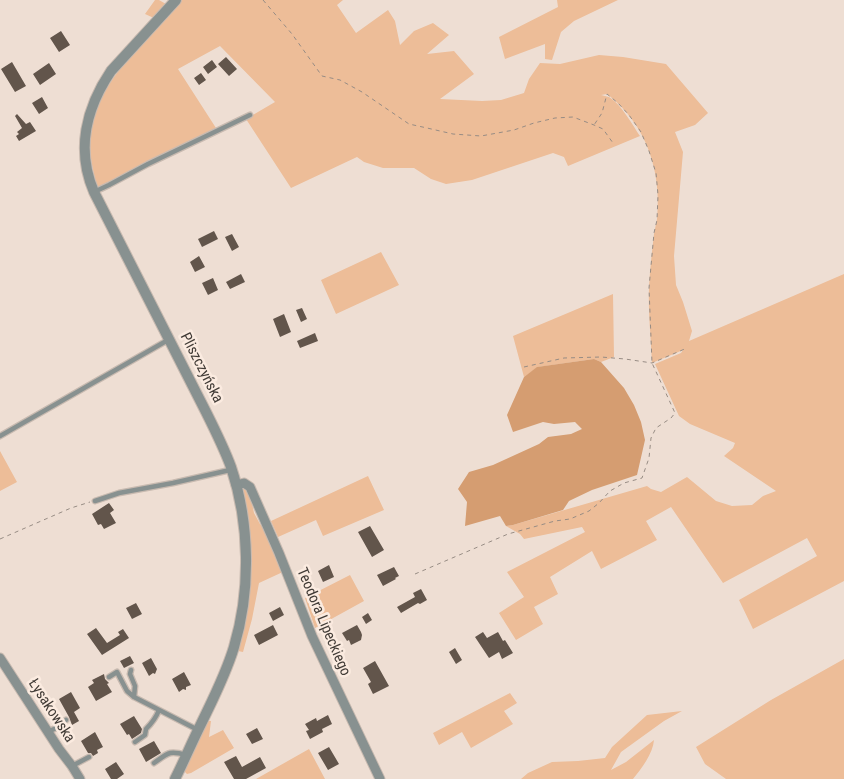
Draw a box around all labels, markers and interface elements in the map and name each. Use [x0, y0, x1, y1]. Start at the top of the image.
street label: Pliszczyńska [176, 330, 226, 406]
street label: Teodora Lipeckiego [292, 565, 354, 679]
street label: Łysakowska [24, 676, 78, 746]

